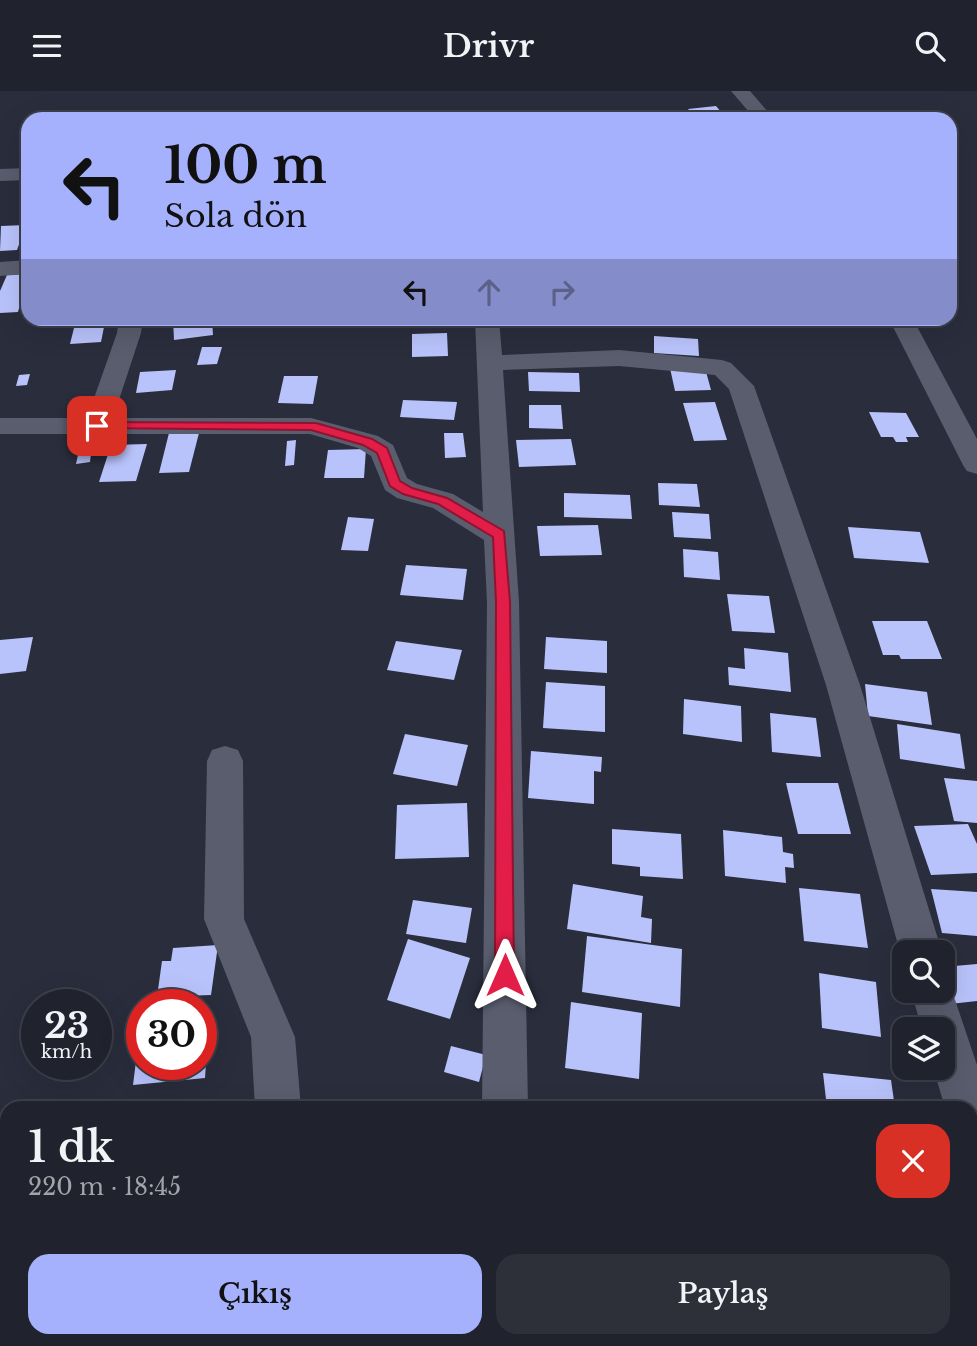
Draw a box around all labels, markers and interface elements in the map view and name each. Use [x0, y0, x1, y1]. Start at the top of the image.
text: Drivr [443, 26, 534, 66]
icon: menu [28, 27, 66, 65]
icon: search [911, 27, 949, 65]
text: 100 m [164, 135, 327, 196]
icon: left [49, 140, 140, 231]
text: Sola dön [164, 196, 307, 236]
icon: left [397, 273, 435, 311]
icon: ahead [470, 273, 508, 311]
icon: right [543, 273, 581, 311]
pin [67, 396, 127, 456]
icon: arrive [78, 407, 116, 445]
position arrow [468, 938, 542, 1012]
map controls [892, 940, 955, 1080]
button: search [892, 940, 955, 1003]
speed limit sign: 30 [126, 989, 217, 1080]
text: 23 [44, 1004, 89, 1047]
button: layers [892, 1017, 955, 1080]
text: km/h [41, 1041, 92, 1063]
text: 1 dk [28, 1121, 114, 1173]
button: close [876, 1124, 950, 1198]
text: 220 m · 18:45 [28, 1173, 181, 1201]
button: Çıkış [28, 1254, 482, 1334]
button: Paylaş [496, 1254, 950, 1334]

